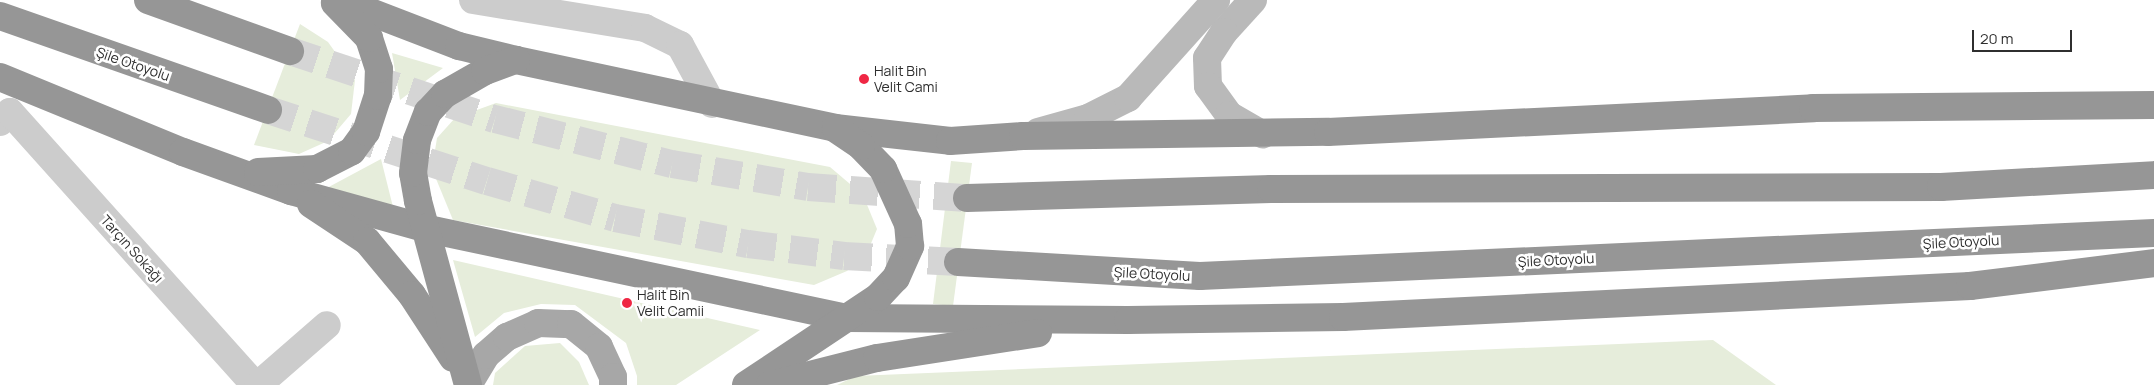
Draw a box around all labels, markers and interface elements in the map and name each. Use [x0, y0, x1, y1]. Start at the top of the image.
scale bar [1974, 20, 2074, 52]
text: 20 m [1980, 28, 2013, 49]
street label: Şile Otoyolu [94, 44, 172, 84]
place label: Halit Bin Velit Cami [874, 63, 938, 95]
marker: Halit Bin Velit Cami [858, 73, 870, 85]
street label: Tarçın Sokağı [97, 212, 167, 286]
street label: Şile Otoyolu [1922, 232, 2000, 252]
street label: Şile Otoyolu [1517, 250, 1595, 270]
street label: Şile Otoyolu [1113, 264, 1191, 284]
place label: Halit Bin Velit Camii [637, 287, 704, 320]
marker: Halit Bin Velit Camii [621, 297, 633, 309]

